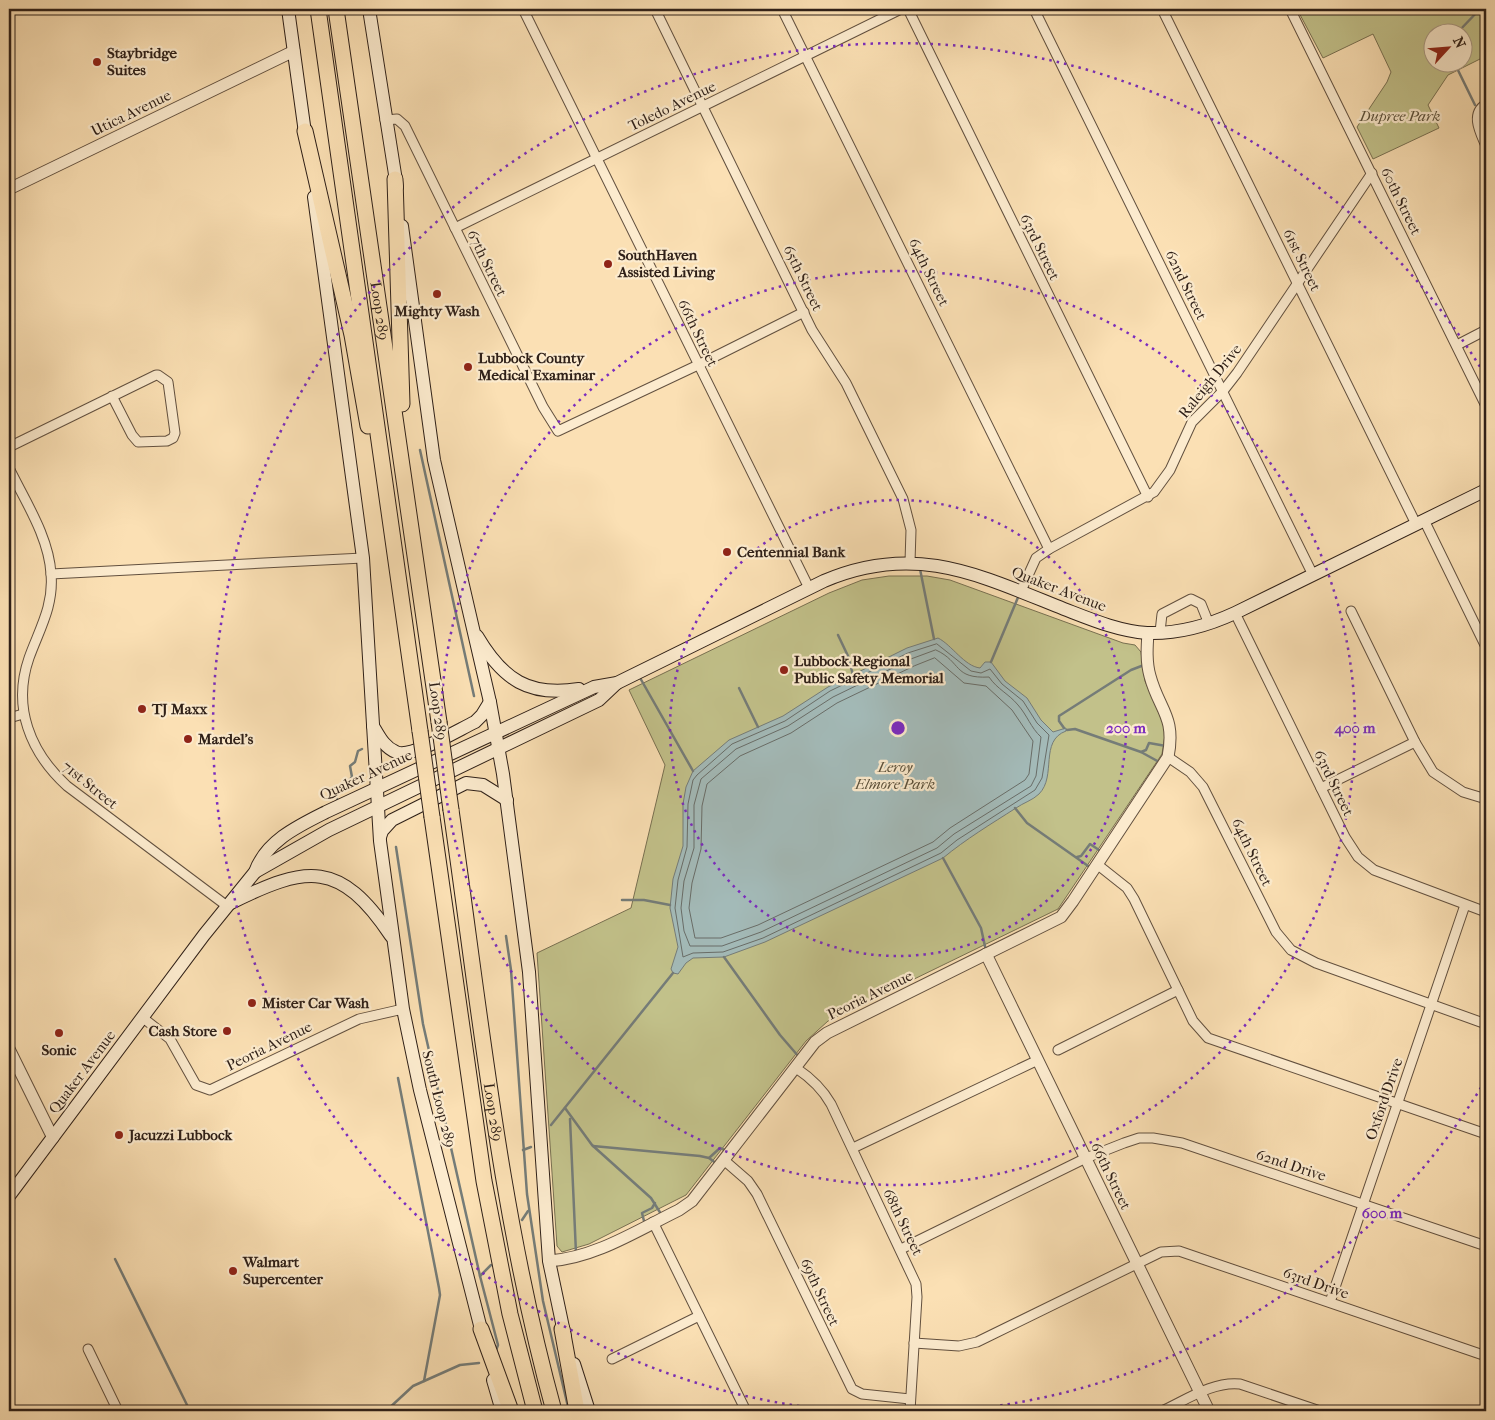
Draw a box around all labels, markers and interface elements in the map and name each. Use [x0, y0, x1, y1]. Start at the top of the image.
north arrow [1422, 22, 1472, 72]
text: N [1449, 34, 1469, 51]
place label: Staybridge Suites [107, 44, 177, 79]
marker: Staybridge Suites [91, 56, 103, 68]
street label: Toledo Avenue [625, 77, 719, 135]
street label: Utica Avenue [88, 86, 174, 140]
park label: Dupree Park [1358, 107, 1441, 125]
street label: 60th Street [1377, 164, 1425, 238]
street label: 63rd Street [1016, 211, 1064, 284]
street label: 61st Street [1279, 226, 1325, 295]
street label: 67th Street [463, 227, 511, 300]
street label: 64th Street [905, 235, 953, 310]
street label: 65th Street [779, 242, 827, 315]
place label: SouthHaven Assisted Living [617, 246, 716, 281]
street label: 62nd Street [1161, 247, 1211, 323]
marker: SouthHaven Assisted Living [602, 258, 614, 270]
street label: Loop 289 [366, 280, 393, 341]
marker: Mighty Wash [431, 288, 443, 300]
street label: 66th Street [674, 296, 722, 370]
place label: Mighty Wash [393, 302, 480, 320]
street label: Raleigh Drive [1175, 340, 1246, 422]
place label: Lubbock County Medical Examinar [477, 349, 596, 384]
marker: Lubbock County Medical Examinar [462, 361, 474, 373]
place label: Centennial Bank [737, 543, 846, 561]
marker: Centennial Bank [721, 546, 733, 558]
street label: Quaker Avenue [1009, 563, 1109, 616]
place label: Lubbock Regional Public Safety Memorial [794, 652, 945, 687]
marker: Lubbock Regional Public Safety Memorial [778, 664, 790, 676]
street label: Loop 289 [425, 681, 451, 741]
place label: TJ Maxx [151, 700, 208, 718]
marker: TJ Maxx [136, 703, 148, 715]
centre of rings [889, 719, 907, 737]
text: 200 m [1106, 719, 1146, 737]
text: 400 m [1333, 719, 1376, 737]
place label: Mardel's [197, 730, 254, 748]
marker: Mardel's [182, 733, 194, 745]
street label: Quaker Avenue [317, 745, 416, 804]
street label: 63rd Street [1310, 747, 1358, 820]
street label: 71st Street [59, 757, 122, 813]
park label: Leroy Elmore Park [854, 758, 935, 793]
street label: 64th Street [1228, 815, 1276, 890]
street label: Peoria Avenue [824, 966, 916, 1023]
place label: Mister Car Wash [261, 994, 370, 1012]
marker: Mister Car Wash [246, 997, 258, 1009]
street label: Peoria Avenue [223, 1017, 315, 1074]
place label: Cash Store [149, 1022, 218, 1040]
marker: Cash Store [221, 1025, 233, 1037]
street label: Quaker Avenue [45, 1026, 120, 1117]
marker: Sonic [53, 1027, 65, 1039]
place label: Sonic [42, 1041, 77, 1059]
street label: South Loop 289 [418, 1049, 460, 1150]
street label: Oxford Drive [1361, 1055, 1407, 1143]
street label: Loop 289 [480, 1082, 507, 1143]
place label: Jacuzzi Lubbock [127, 1126, 234, 1144]
marker: Jacuzzi Lubbock [113, 1129, 125, 1141]
street label: 66th Street [1087, 1139, 1135, 1213]
street label: 62nd Drive [1254, 1145, 1329, 1185]
street label: 68th Street [879, 1186, 927, 1259]
text: 600 m [1362, 1204, 1403, 1222]
place label: Walmart Supercenter [242, 1253, 323, 1288]
street label: 69th Street [797, 1255, 844, 1329]
street label: 63rd Drive [1281, 1263, 1352, 1303]
marker: Walmart Supercenter [227, 1265, 239, 1277]

